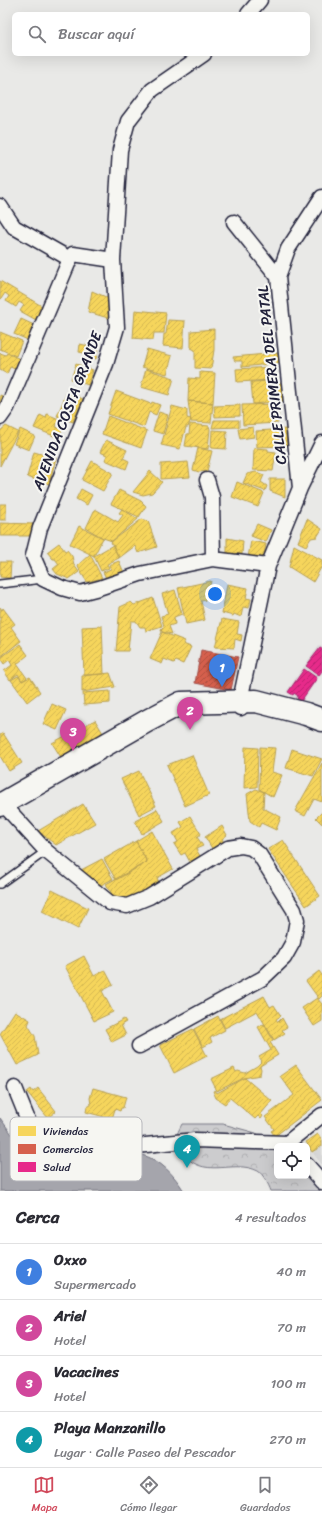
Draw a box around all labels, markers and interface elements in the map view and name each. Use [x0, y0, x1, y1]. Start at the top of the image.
search box [12, 12, 310, 56]
text: Buscar aquí [58, 21, 135, 47]
icon: search [26, 23, 48, 45]
street label: CALLE PRIMERA DEL PATAL [250, 284, 294, 466]
street label: AVENIDA COSTA GRANDE [24, 326, 110, 495]
your location [205, 584, 225, 604]
pin: 1 [209, 654, 235, 687]
pin: 2 [177, 697, 203, 730]
pin: 3 [60, 718, 86, 751]
legend [10, 1117, 142, 1181]
text: Viviendas [43, 1122, 89, 1141]
pin: 4 [174, 1135, 200, 1168]
text: Comercios [43, 1140, 94, 1159]
map controls [274, 1143, 310, 1179]
button: locate [274, 1143, 310, 1179]
text: Salud [43, 1158, 71, 1177]
text: Cerca [16, 1202, 59, 1232]
text: 4 resultados [235, 1206, 306, 1229]
text: Oxxo [54, 1247, 87, 1273]
text: 1 [26, 1260, 32, 1283]
text: 40 m [276, 1260, 306, 1283]
text: Supermercado [54, 1273, 136, 1296]
text: Ariel [54, 1303, 86, 1329]
text: 2 [25, 1316, 33, 1339]
text: 70 m [277, 1316, 306, 1339]
text: Hotel [54, 1329, 86, 1352]
text: Vacacines [54, 1359, 119, 1385]
text: 3 [25, 1372, 33, 1395]
text: 100 m [271, 1372, 306, 1395]
text: Hotel [54, 1385, 86, 1408]
text: Playa Manzanillo [54, 1415, 165, 1441]
text: 4 [25, 1428, 33, 1451]
text: 270 m [269, 1428, 306, 1451]
text: Lugar · Calle Paseo del Pescador [54, 1441, 236, 1464]
tab: Mapa [31, 1474, 57, 1517]
tab: Cómo llegar [120, 1474, 177, 1517]
tab: Guardados [240, 1474, 291, 1517]

